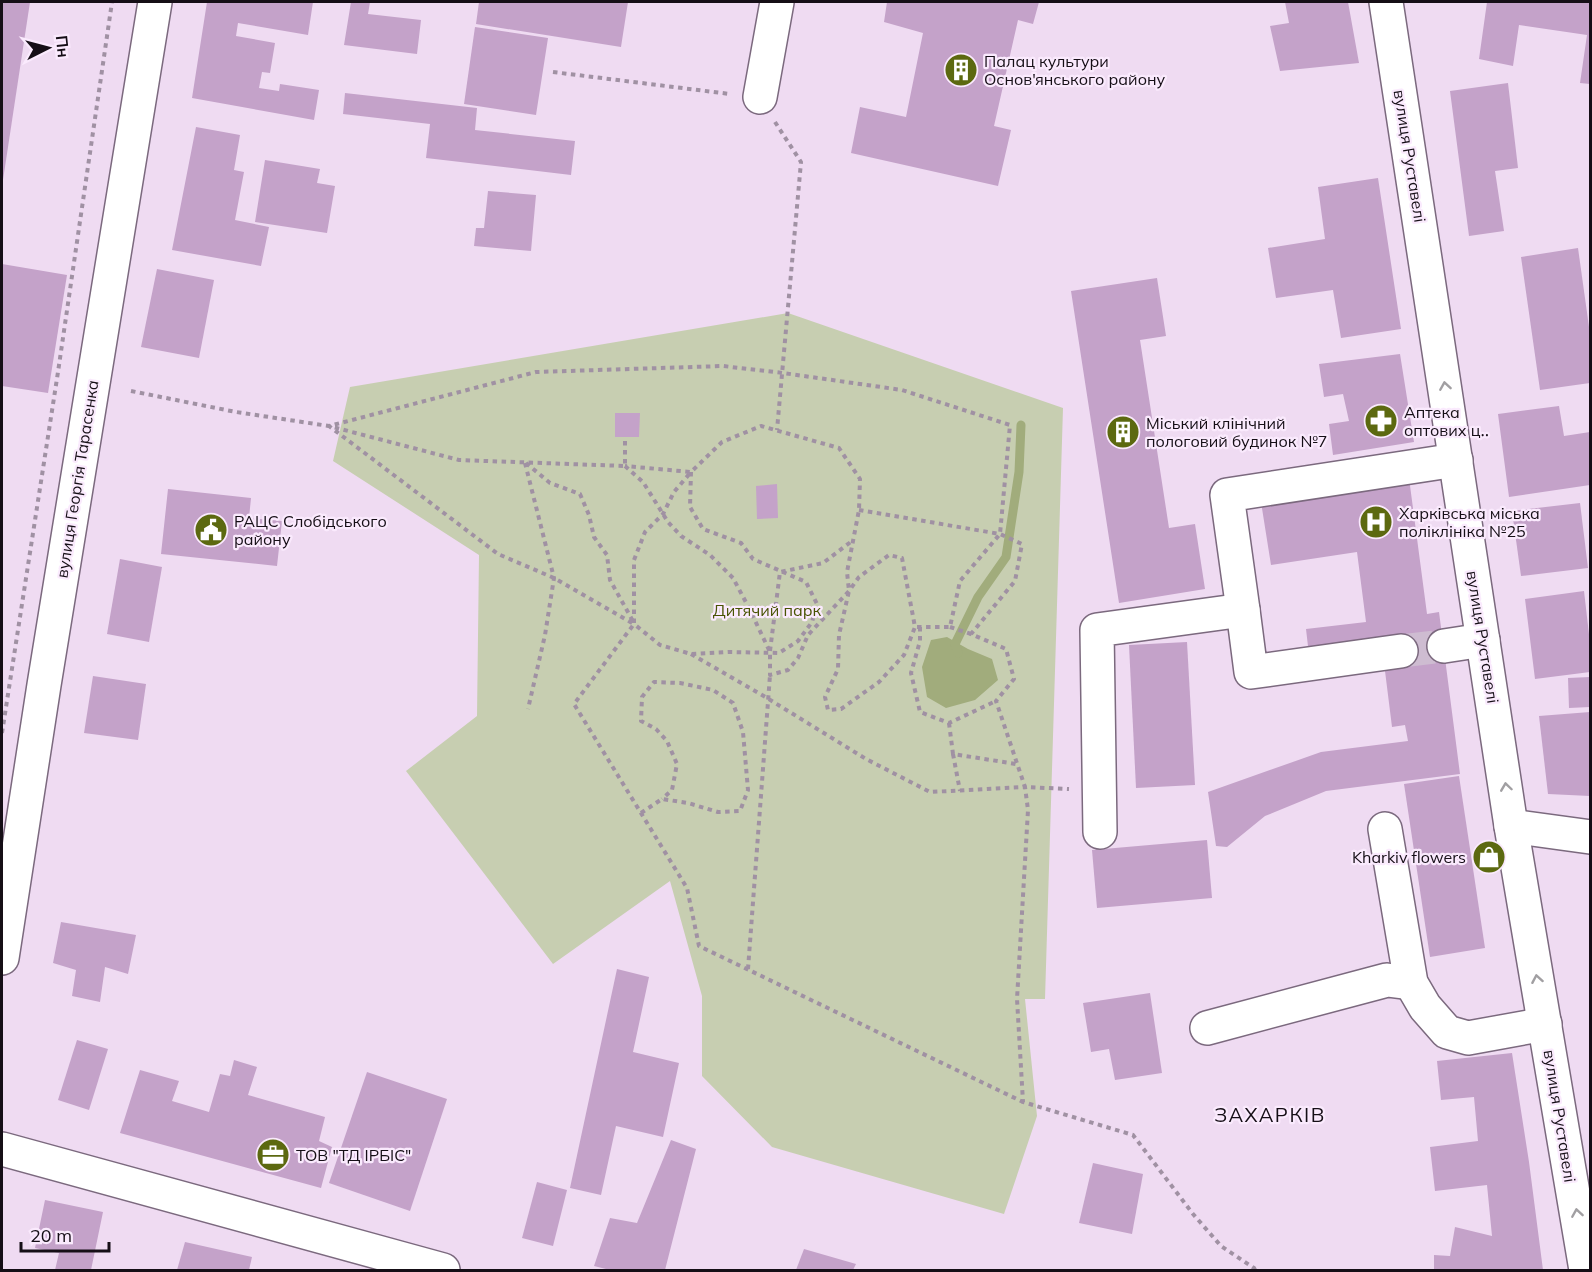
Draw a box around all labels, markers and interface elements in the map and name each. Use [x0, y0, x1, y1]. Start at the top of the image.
north arrow [18, 18, 78, 78]
text: Пн [52, 34, 74, 59]
place label: Палац культури Основ'янського району [984, 51, 1165, 89]
building icon: Палац культури Основ'янського району [943, 52, 979, 88]
street label: вулиця Руставелі [1390, 88, 1430, 224]
street label: вулиця Георгія Тарасенка [51, 379, 103, 579]
one-way arrow [1439, 382, 1451, 391]
place label: Аптека оптових ц‥ [1404, 402, 1489, 440]
pharmacy icon: Аптека оптових ц‥ [1363, 403, 1399, 439]
place label: Міський клінічний пологовий будинок №7 [1146, 413, 1327, 451]
building icon: Міський клінічний пологовий будинок №7 [1105, 414, 1141, 450]
place label: Харківська міська поліклініка №25 [1399, 503, 1540, 541]
hospital icon: Харківська міська поліклініка №25 [1358, 504, 1394, 540]
place label: РАЦС Слобідського району [234, 511, 387, 549]
public building icon: РАЦС Слобідського району [193, 512, 229, 548]
street label: вулиця Руставелі [1463, 569, 1503, 705]
park label: Дитячий парк [713, 600, 822, 620]
one-way arrow [1500, 782, 1512, 791]
shop icon: Kharkiv flowers [1471, 839, 1507, 875]
place label: Kharkiv flowers [1352, 847, 1466, 867]
one-way arrow [1532, 974, 1544, 984]
street label: вулиця Руставелі [1540, 1048, 1580, 1184]
district label: ЗАХАРКІВ [1214, 1102, 1326, 1127]
office icon: ТОВ "ТД ІРБІС" [255, 1137, 291, 1173]
place label: ТОВ "ТД ІРБІС" [296, 1145, 411, 1165]
one-way arrow [1571, 1208, 1583, 1217]
scale bar [21, 1215, 110, 1253]
text: 20 m [30, 1224, 72, 1247]

